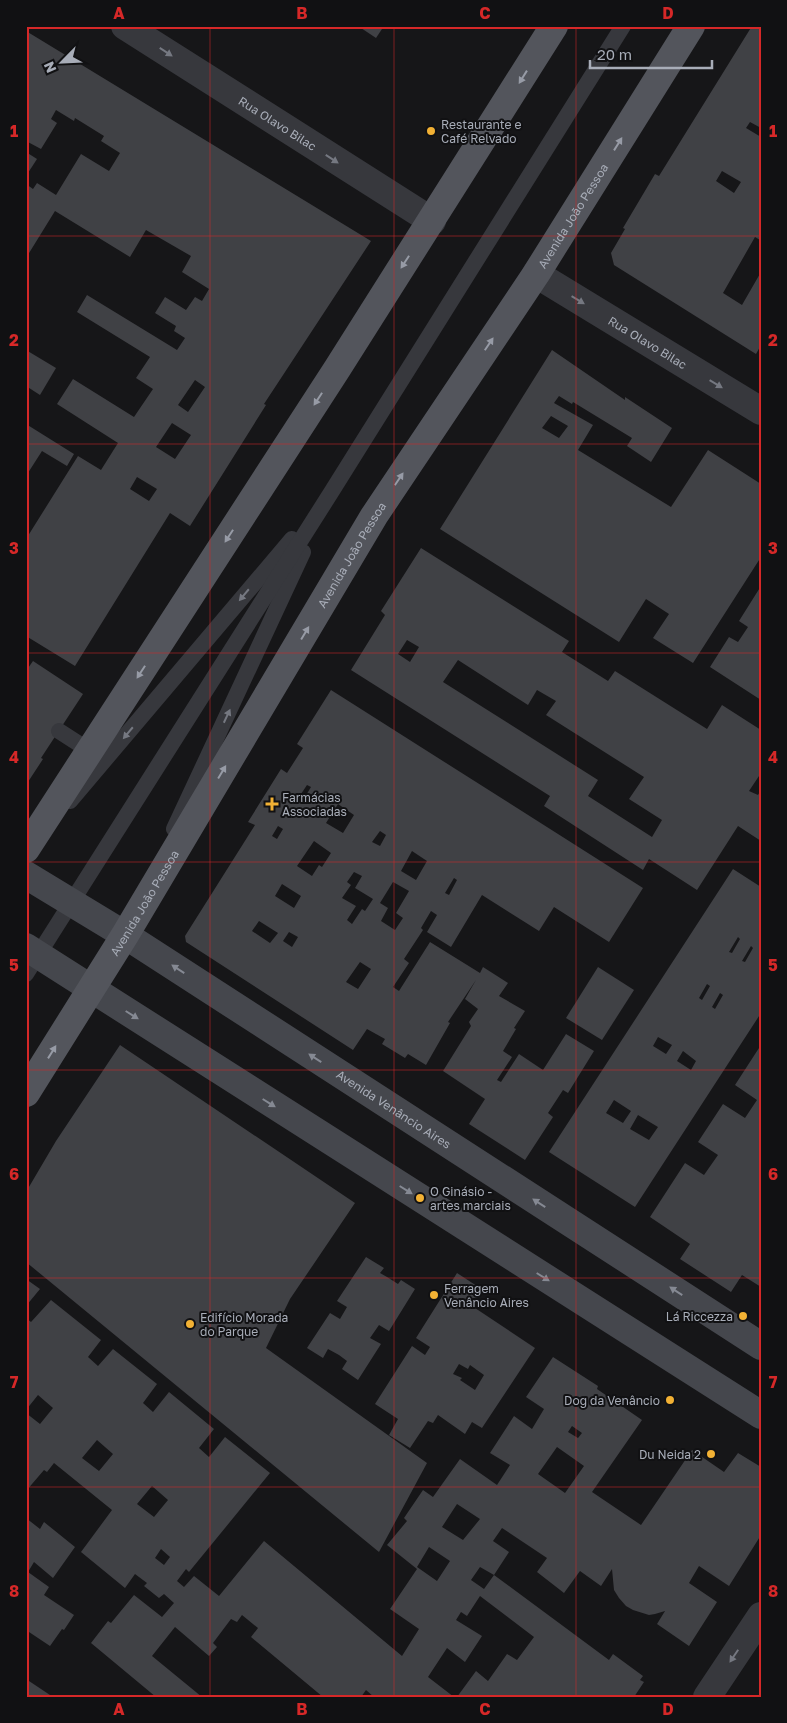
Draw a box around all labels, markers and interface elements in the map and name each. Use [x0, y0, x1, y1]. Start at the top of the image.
text: A [113, 3, 125, 23]
text: B [296, 3, 308, 23]
text: C [479, 3, 491, 23]
text: D [662, 3, 674, 23]
north arrow [38, 38, 88, 88]
scale bar [590, 38, 712, 70]
text: 20 m [597, 45, 632, 63]
one-way arrow [159, 48, 172, 57]
text: N [40, 59, 60, 76]
one-way arrow [518, 70, 527, 83]
street label: Rua Olavo Bilac [236, 93, 320, 154]
place label: Restaurante e Café Relvado [441, 117, 522, 146]
text: 1 [10, 121, 18, 141]
text: 1 [769, 121, 777, 141]
marker: Restaurante e Café Relvado [425, 125, 437, 137]
one-way arrow [613, 137, 622, 151]
one-way arrow [326, 154, 339, 163]
street label: Avenida João Pessoa [534, 160, 611, 271]
one-way arrow [401, 256, 410, 269]
one-way arrow [571, 295, 584, 304]
street label: Rua Olavo Bilac [606, 312, 690, 372]
text: 2 [9, 330, 19, 350]
text: 2 [768, 330, 778, 350]
one-way arrow [484, 337, 494, 351]
one-way arrow [710, 379, 723, 388]
one-way arrow [313, 393, 322, 406]
one-way arrow [394, 472, 404, 486]
street label: Avenida João Pessoa [314, 499, 389, 610]
one-way arrow [225, 529, 234, 542]
text: 3 [9, 538, 19, 558]
text: 3 [768, 538, 778, 558]
one-way arrow [238, 589, 249, 602]
one-way arrow [300, 626, 309, 639]
one-way arrow [136, 666, 146, 679]
one-way arrow [224, 709, 232, 723]
one-way arrow [122, 726, 133, 739]
text: 4 [9, 747, 19, 767]
text: 4 [768, 747, 778, 767]
one-way arrow [217, 766, 226, 779]
place label: Farmácias Associadas [282, 790, 347, 819]
marker: Farmácias Associadas [266, 798, 278, 810]
street label: Avenida João Pessoa [106, 847, 182, 958]
text: 5 [9, 955, 19, 975]
text: 5 [768, 955, 778, 975]
one-way arrow [172, 964, 185, 974]
one-way arrow [126, 1011, 139, 1020]
one-way arrow [47, 1045, 57, 1058]
one-way arrow [308, 1053, 321, 1062]
street label: Avenida Venâncio Aires [334, 1066, 454, 1151]
one-way arrow [263, 1098, 276, 1107]
text: 6 [9, 1164, 19, 1184]
text: 6 [768, 1164, 778, 1184]
place label: O Ginásio - artes marciais [430, 1184, 511, 1213]
one-way arrow [400, 1185, 413, 1195]
marker: O Ginásio - artes marciais [414, 1192, 426, 1204]
one-way arrow [533, 1198, 546, 1208]
one-way arrow [537, 1272, 550, 1282]
place label: Ferragem Venâncio Aires [444, 1281, 529, 1310]
one-way arrow [669, 1286, 682, 1296]
marker: Ferragem Venâncio Aires [428, 1289, 440, 1301]
place label: Lá Riccezza [666, 1309, 733, 1324]
place label: Edifício Morada do Parque [200, 1310, 288, 1339]
marker: Lá Riccezza [737, 1310, 749, 1322]
marker: Edifício Morada do Parque [184, 1318, 196, 1330]
text: 7 [10, 1372, 19, 1392]
text: 7 [769, 1372, 778, 1392]
place label: Dog da Venâncio [564, 1393, 660, 1408]
marker: Dog da Venâncio [664, 1394, 676, 1406]
place label: Du Neida 2 [639, 1447, 701, 1462]
marker: Du Neida 2 [705, 1448, 717, 1460]
text: 8 [9, 1581, 19, 1601]
text: 8 [768, 1581, 778, 1601]
one-way arrow [729, 1650, 739, 1663]
text: A [113, 1699, 125, 1719]
text: B [296, 1699, 308, 1719]
text: C [479, 1699, 491, 1719]
text: D [662, 1699, 674, 1719]

